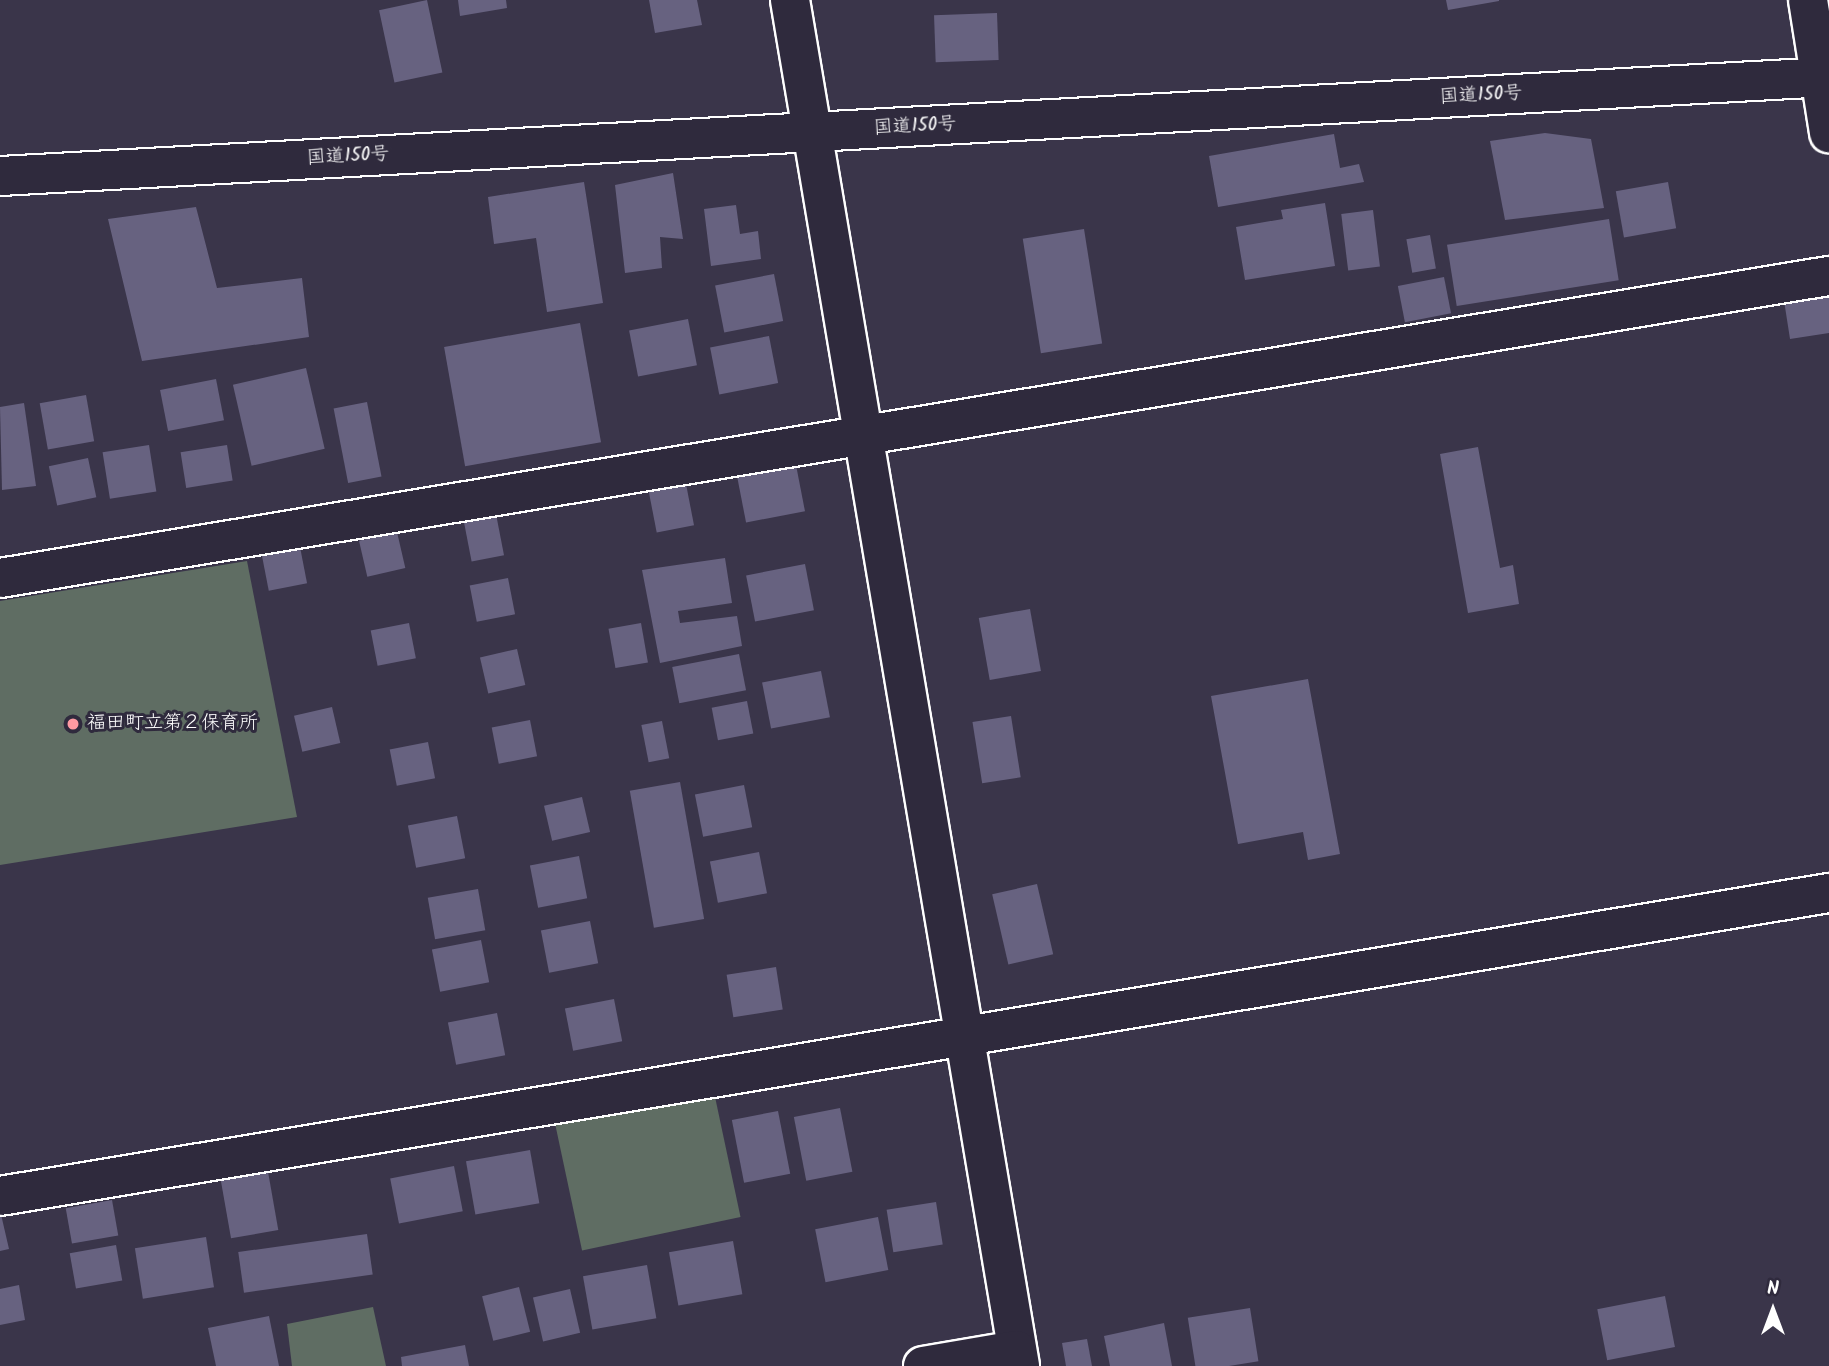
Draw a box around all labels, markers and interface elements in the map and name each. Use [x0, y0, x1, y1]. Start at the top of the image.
street label: 国道150号 [1439, 82, 1523, 110]
street label: 国道150号 [873, 113, 957, 141]
street label: 国道150号 [306, 143, 390, 171]
place label: 福田町立第２保育所 [87, 713, 258, 735]
marker: 福田町立第２保育所 [65, 716, 81, 732]
text: N [1767, 1274, 1779, 1304]
north arrow [1738, 1275, 1808, 1345]

